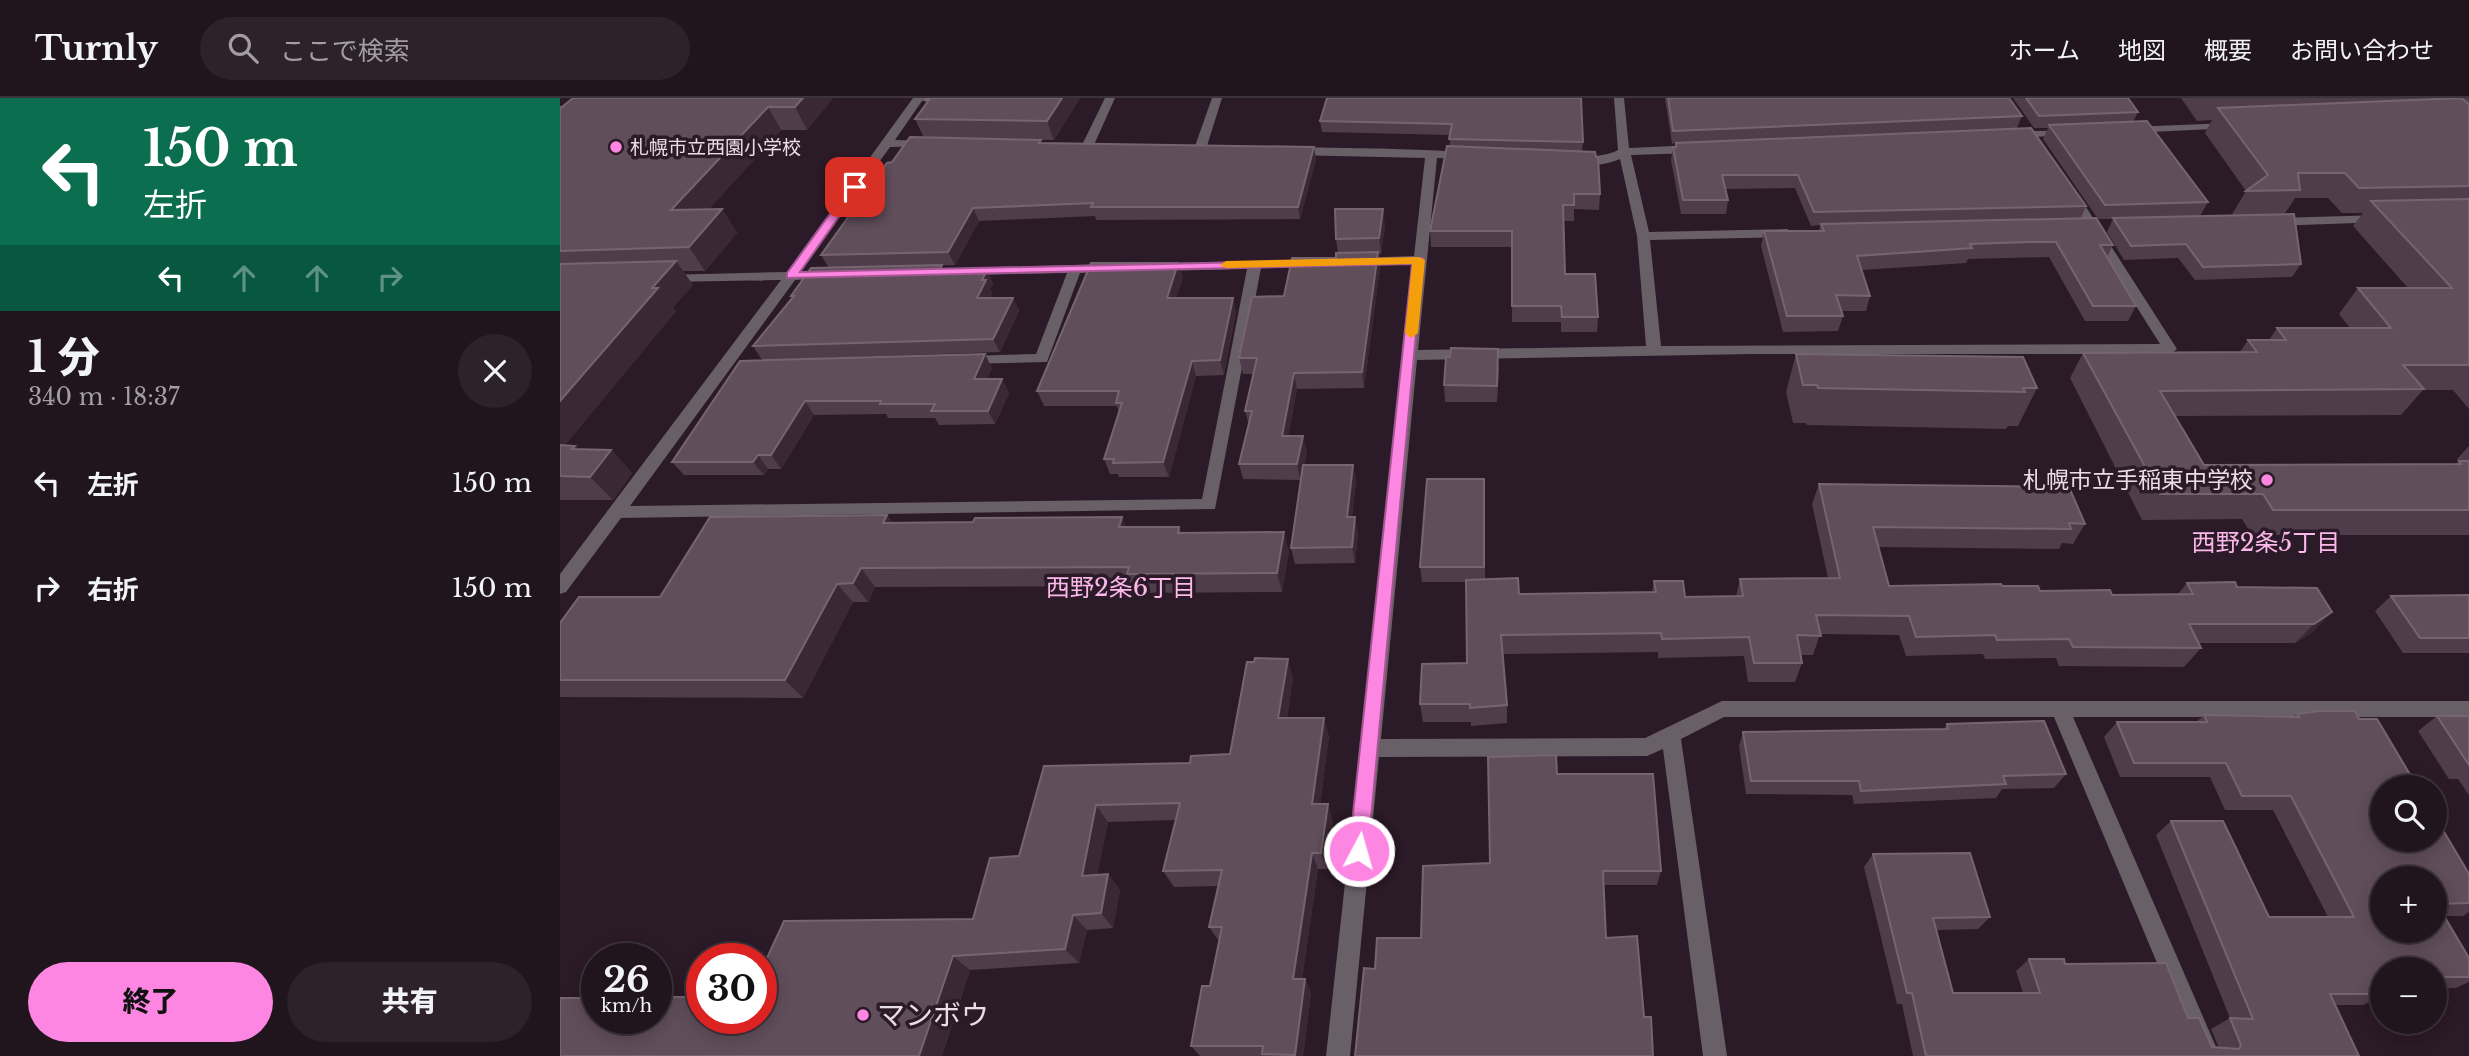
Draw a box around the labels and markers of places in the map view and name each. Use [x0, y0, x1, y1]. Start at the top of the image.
place label: 札幌市立西園小学校 [630, 136, 801, 159]
marker: 札幌市立西園小学校 [608, 139, 624, 155]
pin [825, 157, 885, 217]
place label: 札幌市立手稲東中学校 [2023, 466, 2253, 494]
marker: 札幌市立手稲東中学校 [2259, 472, 2275, 488]
place label: マンボウ [877, 998, 989, 1033]
marker: マンボウ [855, 1007, 871, 1023]

